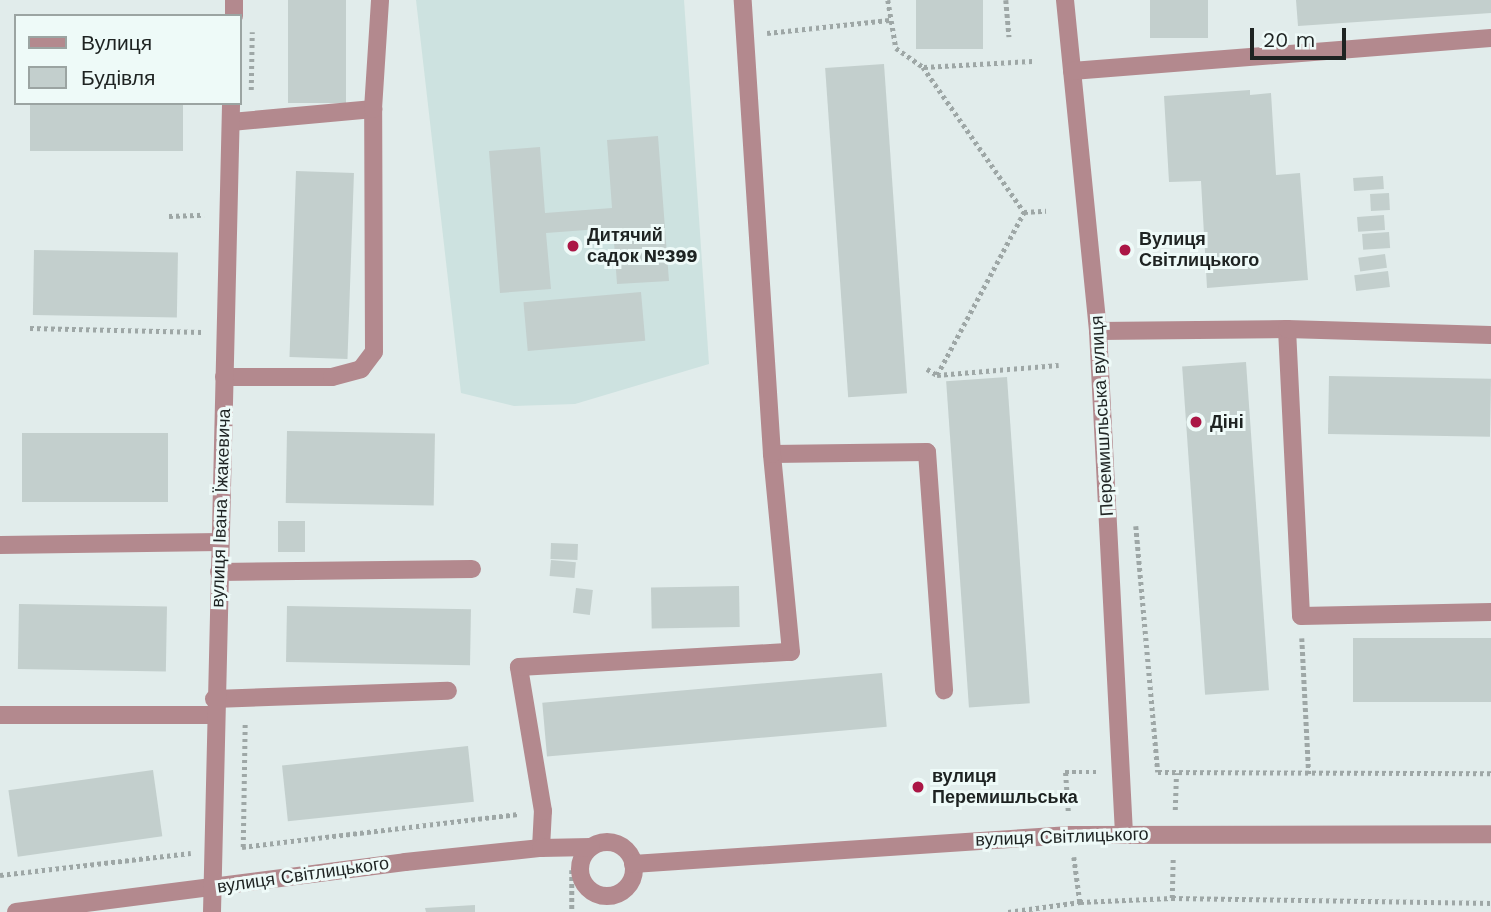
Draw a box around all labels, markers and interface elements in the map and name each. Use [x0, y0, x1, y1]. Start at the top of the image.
legend [14, 14, 242, 105]
scale bar [1253, 14, 1349, 58]
text: 20 m [1263, 27, 1315, 52]
text: Вулиця [81, 30, 152, 55]
text: Будівля [81, 65, 155, 90]
place label: Дитячий садок №399 [587, 225, 698, 268]
place label: Вулиця Світлицького [1139, 229, 1259, 272]
marker: Дитячий садок №399 [565, 238, 581, 254]
marker: Вулиця Світлицького [1117, 242, 1133, 258]
street label: Перемишльська вулиця [1086, 315, 1118, 517]
street label: вулиця Івана Їжакевича [207, 408, 235, 608]
place label: Діні [1210, 411, 1244, 433]
marker: Діні [1188, 414, 1204, 430]
place label: вулиця Перемишльська [932, 766, 1078, 808]
marker: вулиця Перемишльська [910, 779, 926, 795]
street label: вулиця Світлицького [975, 823, 1149, 851]
street label: вулиця Світлицького [216, 852, 390, 898]

